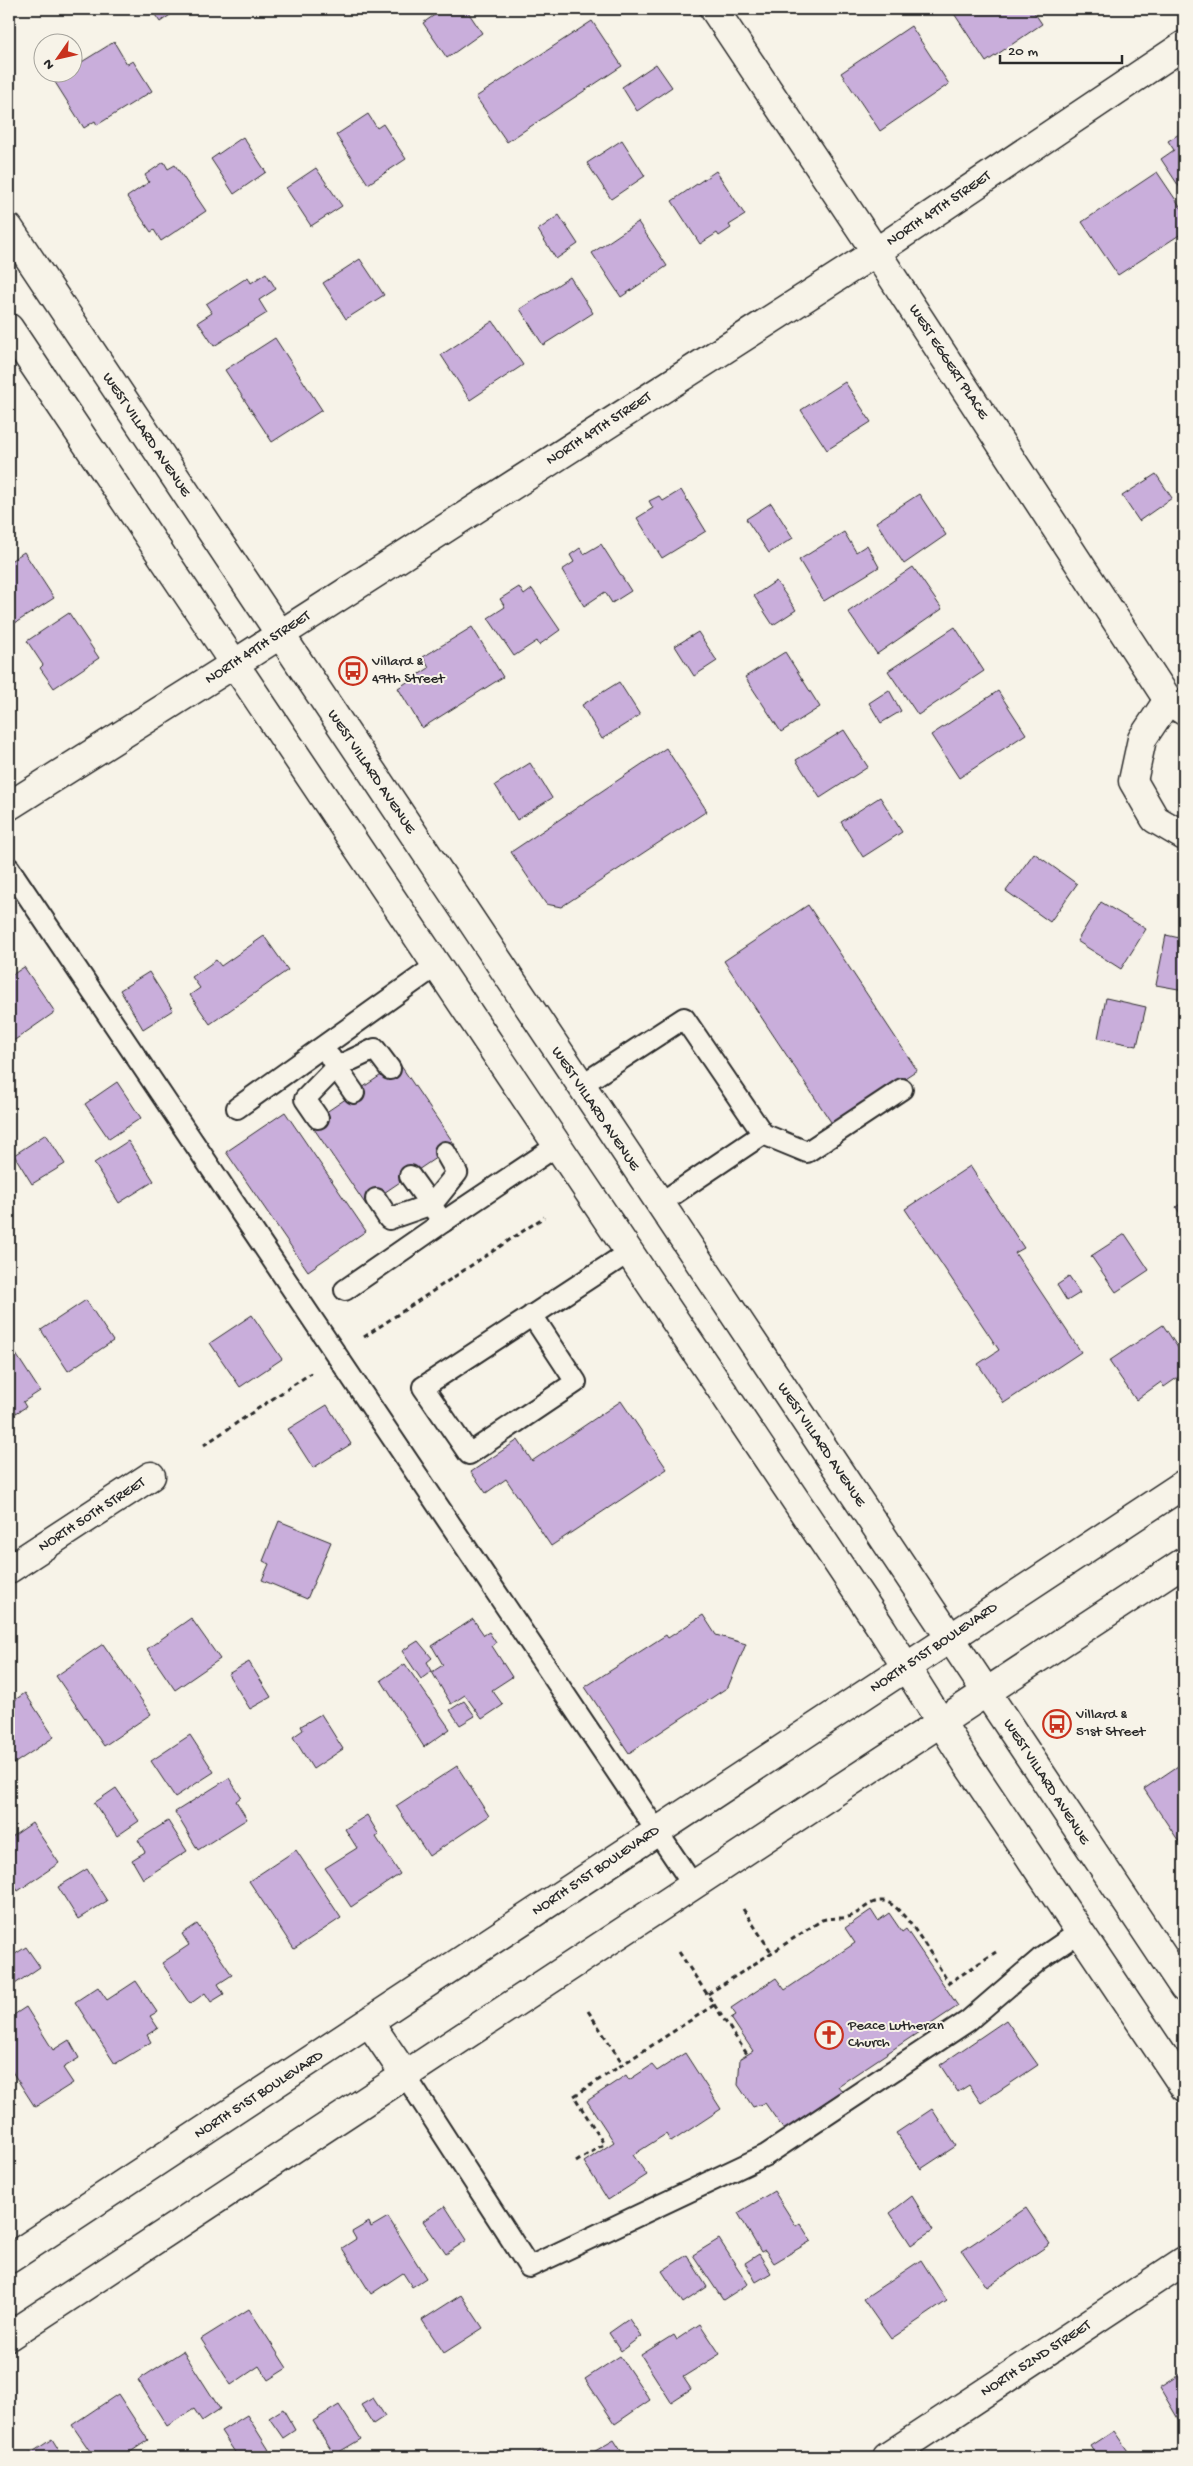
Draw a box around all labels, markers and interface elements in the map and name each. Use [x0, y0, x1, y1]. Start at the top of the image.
north arrow [32, 32, 82, 82]
scale bar [1000, 32, 1123, 64]
text: 20 m [1008, 43, 1038, 61]
text: N [40, 55, 59, 72]
street label: NORTH 49TH STREET [883, 167, 996, 251]
street label: WEST EGGERT PLACE [904, 301, 992, 423]
street label: WEST VILLARD AVENUE [98, 370, 195, 501]
street label: NORTH 49TH STREET [543, 388, 656, 470]
street label: NORTH 49TH STREET [202, 607, 315, 689]
place label: Villard & 49th Street [371, 653, 446, 688]
bus stop icon: Villard & 49th Street [338, 656, 368, 686]
street label: WEST VILLARD AVENUE [323, 707, 420, 838]
street label: WEST VILLARD AVENUE [547, 1044, 644, 1175]
street label: WEST VILLARD AVENUE [773, 1380, 870, 1511]
street label: NORTH 50TH STREET [35, 1473, 150, 1556]
street label: NORTH 51ST BOULEVARD [867, 1599, 1001, 1697]
place label: Villard & 51st Street [1075, 1706, 1147, 1741]
bus stop icon: Villard & 51st Street [1042, 1709, 1072, 1739]
street label: WEST VILLARD AVENUE [999, 1716, 1094, 1849]
street label: NORTH 51ST BOULEVARD [529, 1822, 663, 1920]
place label: Peace Lutheran Church [847, 2017, 944, 2052]
church icon: Peace Lutheran Church [814, 2020, 844, 2050]
street label: NORTH 51ST BOULEVARD [191, 2047, 327, 2143]
street label: NORTH 52ND STREET [977, 2316, 1096, 2401]

